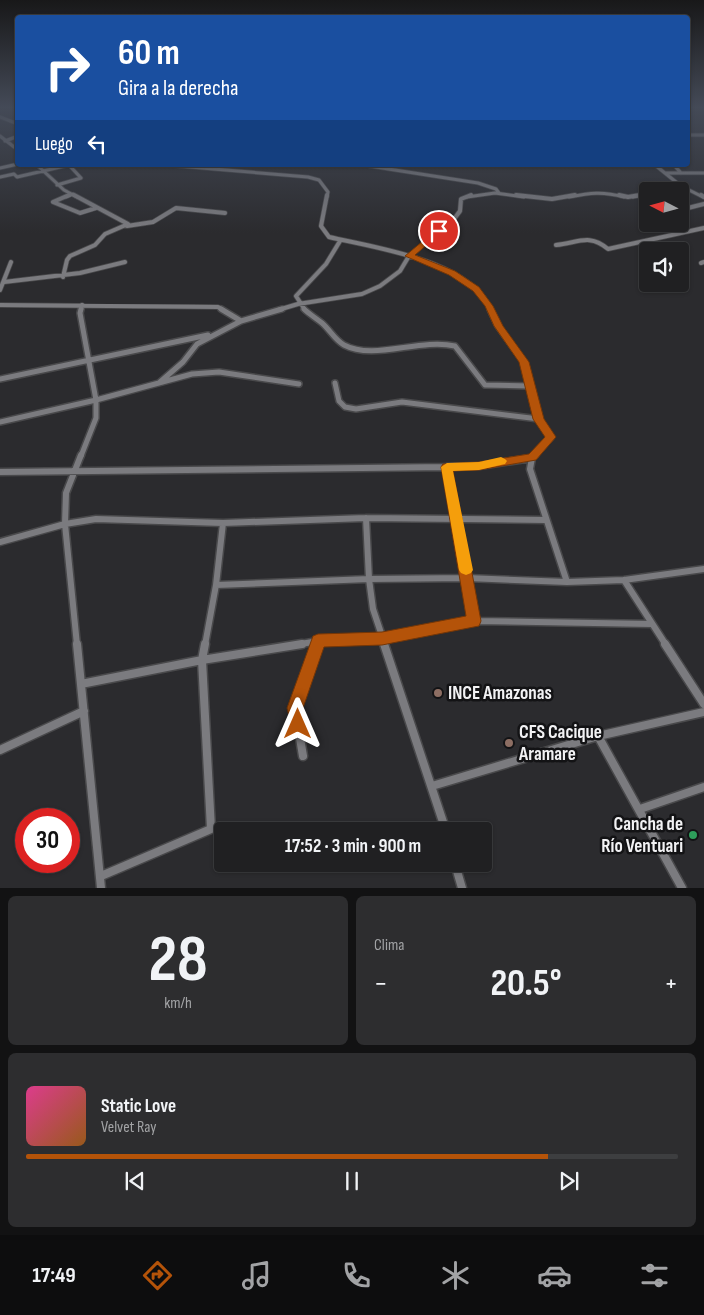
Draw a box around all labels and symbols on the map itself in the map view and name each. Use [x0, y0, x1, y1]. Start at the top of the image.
north arrow [639, 182, 689, 232]
pin [418, 210, 460, 252]
place label: INCE Amazonas [448, 682, 552, 705]
marker: INCE Amazonas [432, 687, 444, 699]
position arrow [271, 697, 323, 749]
place label: CFS Cacique Aramare [518, 721, 602, 766]
marker: CFS Cacique Aramare [503, 737, 515, 749]
speed limit sign: 30 [15, 808, 80, 873]
place label: Cancha de Río Ventuari [601, 813, 683, 858]
marker: Cancha de Río Ventuari [687, 829, 699, 841]

